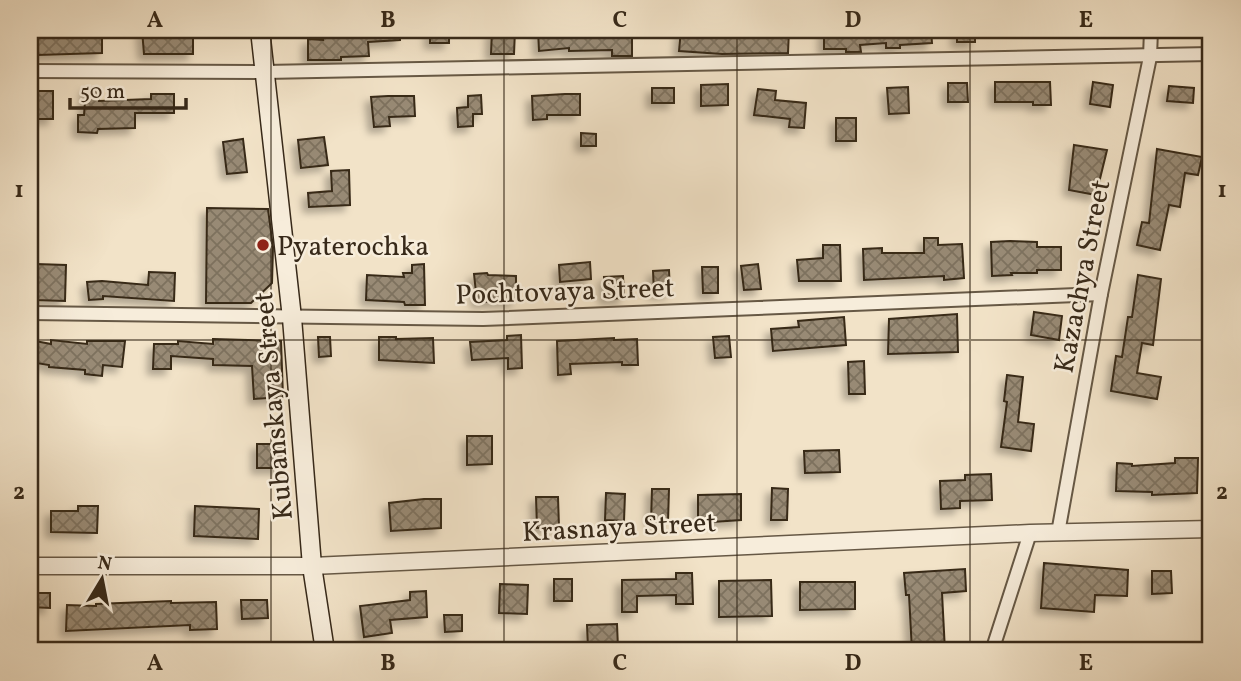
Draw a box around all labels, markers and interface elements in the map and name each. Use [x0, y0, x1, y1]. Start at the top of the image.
text: A [147, 5, 163, 37]
text: B [380, 5, 396, 37]
text: C [613, 5, 627, 37]
text: D [845, 5, 862, 37]
text: E [1079, 5, 1093, 37]
scale bar [70, 66, 186, 110]
text: 50 m [80, 78, 125, 107]
text: 1 [14, 175, 24, 207]
text: 1 [1217, 175, 1227, 207]
street label: Kazachya Street [1046, 176, 1121, 377]
place label: Pyaterochka [277, 228, 429, 267]
marker: Pyaterochka [255, 237, 271, 253]
street label: Pochtovaya Street [455, 269, 675, 316]
street label: Kubanskaya Street [245, 290, 304, 522]
text: 2 [13, 477, 25, 509]
text: 2 [1216, 477, 1228, 509]
street label: Krasnaya Street [521, 504, 717, 553]
north arrow [66, 544, 136, 614]
text: N [96, 550, 114, 578]
text: A [147, 648, 163, 680]
text: B [380, 648, 396, 680]
text: C [613, 648, 627, 680]
text: D [845, 648, 862, 680]
text: E [1079, 648, 1093, 680]

